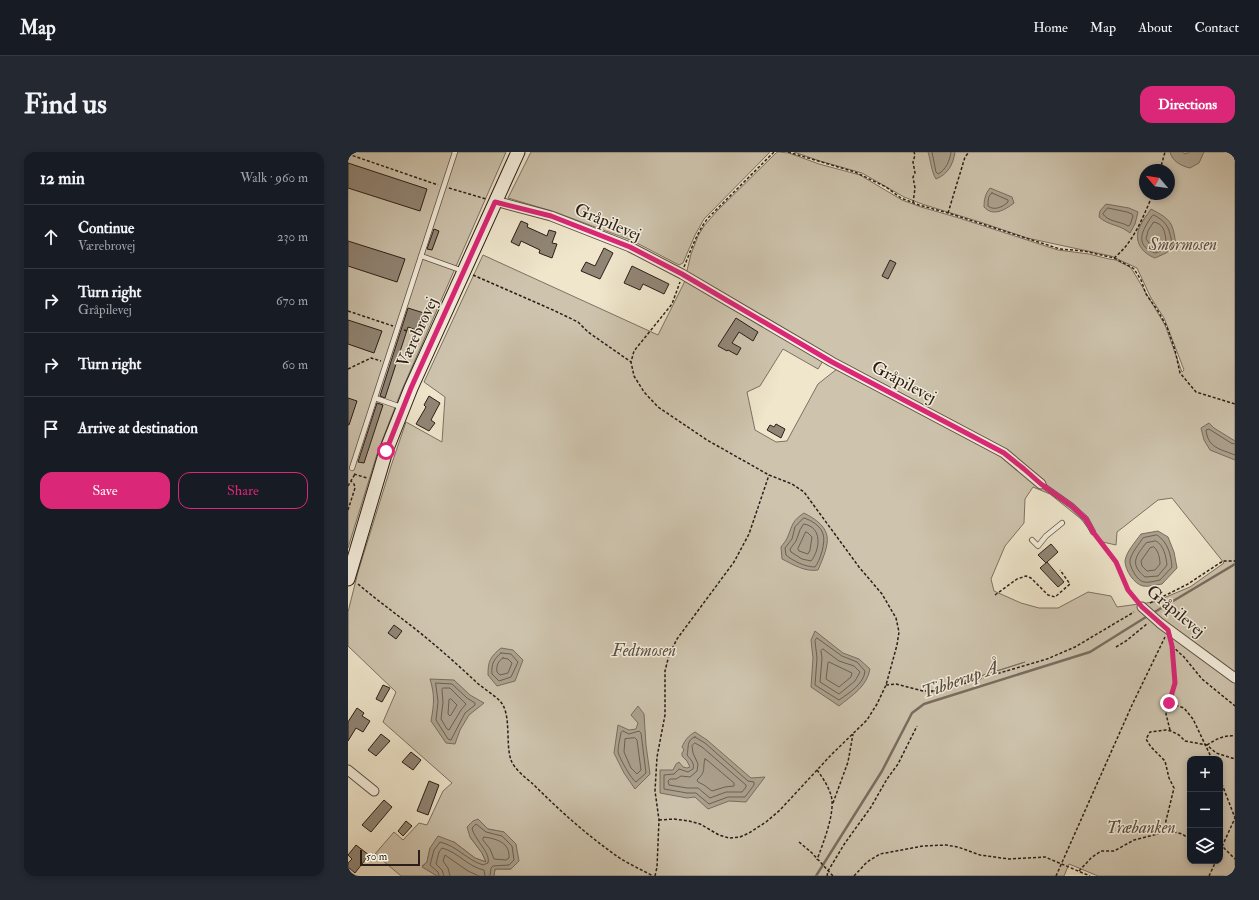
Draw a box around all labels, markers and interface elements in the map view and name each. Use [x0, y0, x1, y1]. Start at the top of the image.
text: Map [20, 16, 56, 40]
text: Home [1033, 19, 1068, 36]
text: Map [1090, 19, 1116, 36]
text: About [1138, 19, 1172, 36]
text: Contact [1194, 19, 1239, 36]
button: Directions [1140, 86, 1235, 123]
text: Find us [24, 87, 107, 122]
north arrow [1139, 164, 1175, 200]
text: 12 min [40, 168, 85, 189]
text: Walk · 960 m [240, 170, 308, 186]
street label: Gråpilevej [571, 199, 644, 246]
text: Continue [78, 219, 134, 238]
icon: ahead [40, 226, 62, 248]
text: 230 m [277, 229, 308, 245]
park label: Smørmosen [1148, 234, 1217, 255]
text: Værebrovej [78, 238, 135, 254]
text: Turn right [78, 283, 141, 302]
icon: right [40, 290, 62, 312]
text: 670 m [276, 293, 308, 309]
street label: Værebrovej [392, 294, 442, 370]
text: Gråpilevej [78, 302, 132, 318]
icon: right [40, 354, 62, 376]
text: Turn right [78, 355, 141, 374]
street label: Gråpilevej [868, 356, 940, 409]
text: 60 m [282, 357, 308, 373]
icon: arrive [40, 418, 62, 440]
text: Arrive at destination [78, 419, 198, 438]
route start [377, 442, 395, 460]
button: Save [40, 472, 170, 509]
button: Share [178, 472, 308, 509]
street label: Gråpilevej [1142, 580, 1210, 642]
park label: Fedtmosen [611, 640, 676, 661]
water label: Tibberup Å [919, 656, 1003, 704]
route end [1160, 694, 1178, 712]
map controls [1187, 756, 1223, 864]
button: + [1187, 756, 1223, 792]
button: − [1187, 792, 1223, 828]
park label: Træbanken [1106, 817, 1176, 838]
button: layers [1187, 828, 1223, 864]
scale bar [360, 848, 420, 867]
text: 50 m [366, 850, 387, 863]

